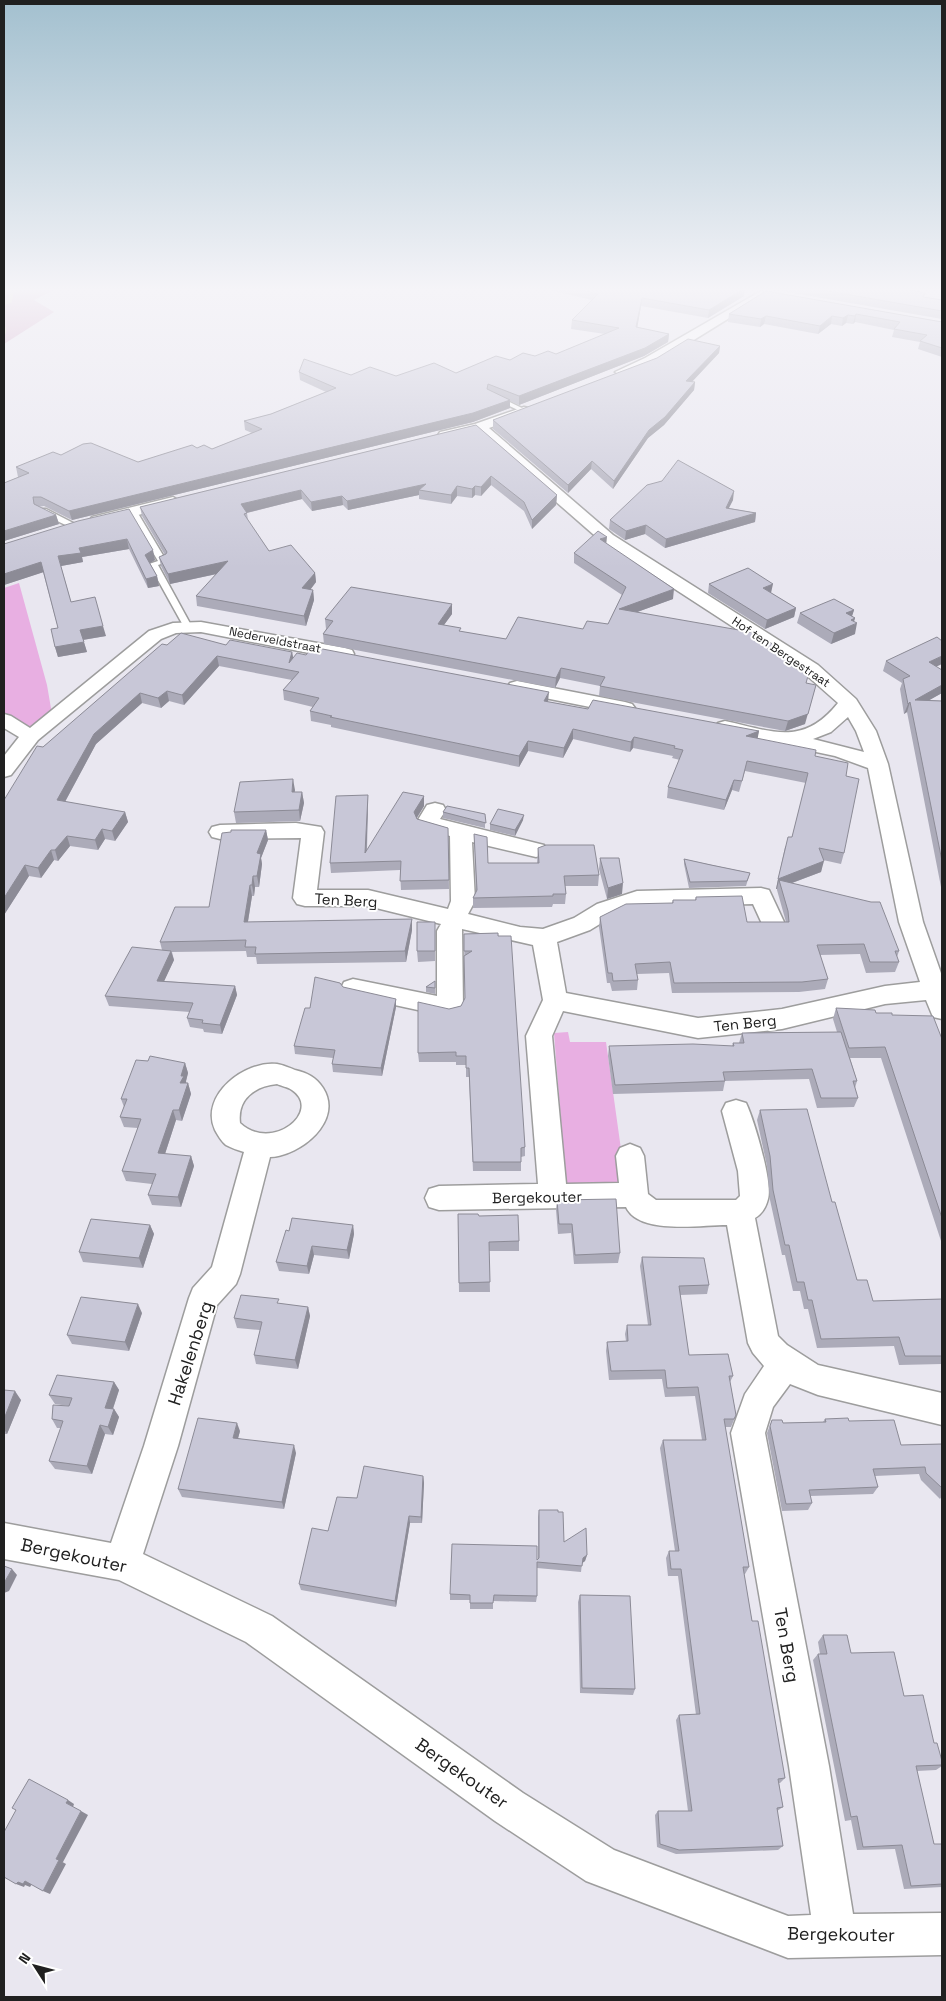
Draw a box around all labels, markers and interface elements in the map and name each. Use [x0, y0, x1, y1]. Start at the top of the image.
street label: Hof ten Bergestraat [729, 613, 833, 691]
street label: Nederveldstraat [228, 623, 322, 657]
street label: Ten Berg [314, 889, 378, 911]
street label: Ten Berg [713, 1010, 777, 1036]
street label: Bergekouter [492, 1187, 582, 1207]
street label: Hakelenberg [162, 1298, 218, 1408]
street label: Bergekouter [19, 1533, 129, 1578]
street label: Ten Berg [769, 1606, 805, 1684]
street label: Bergekouter [411, 1733, 513, 1814]
street label: Bergekouter [787, 1922, 895, 1946]
north arrow [10, 1941, 60, 1991]
text: N [14, 1949, 35, 1967]

